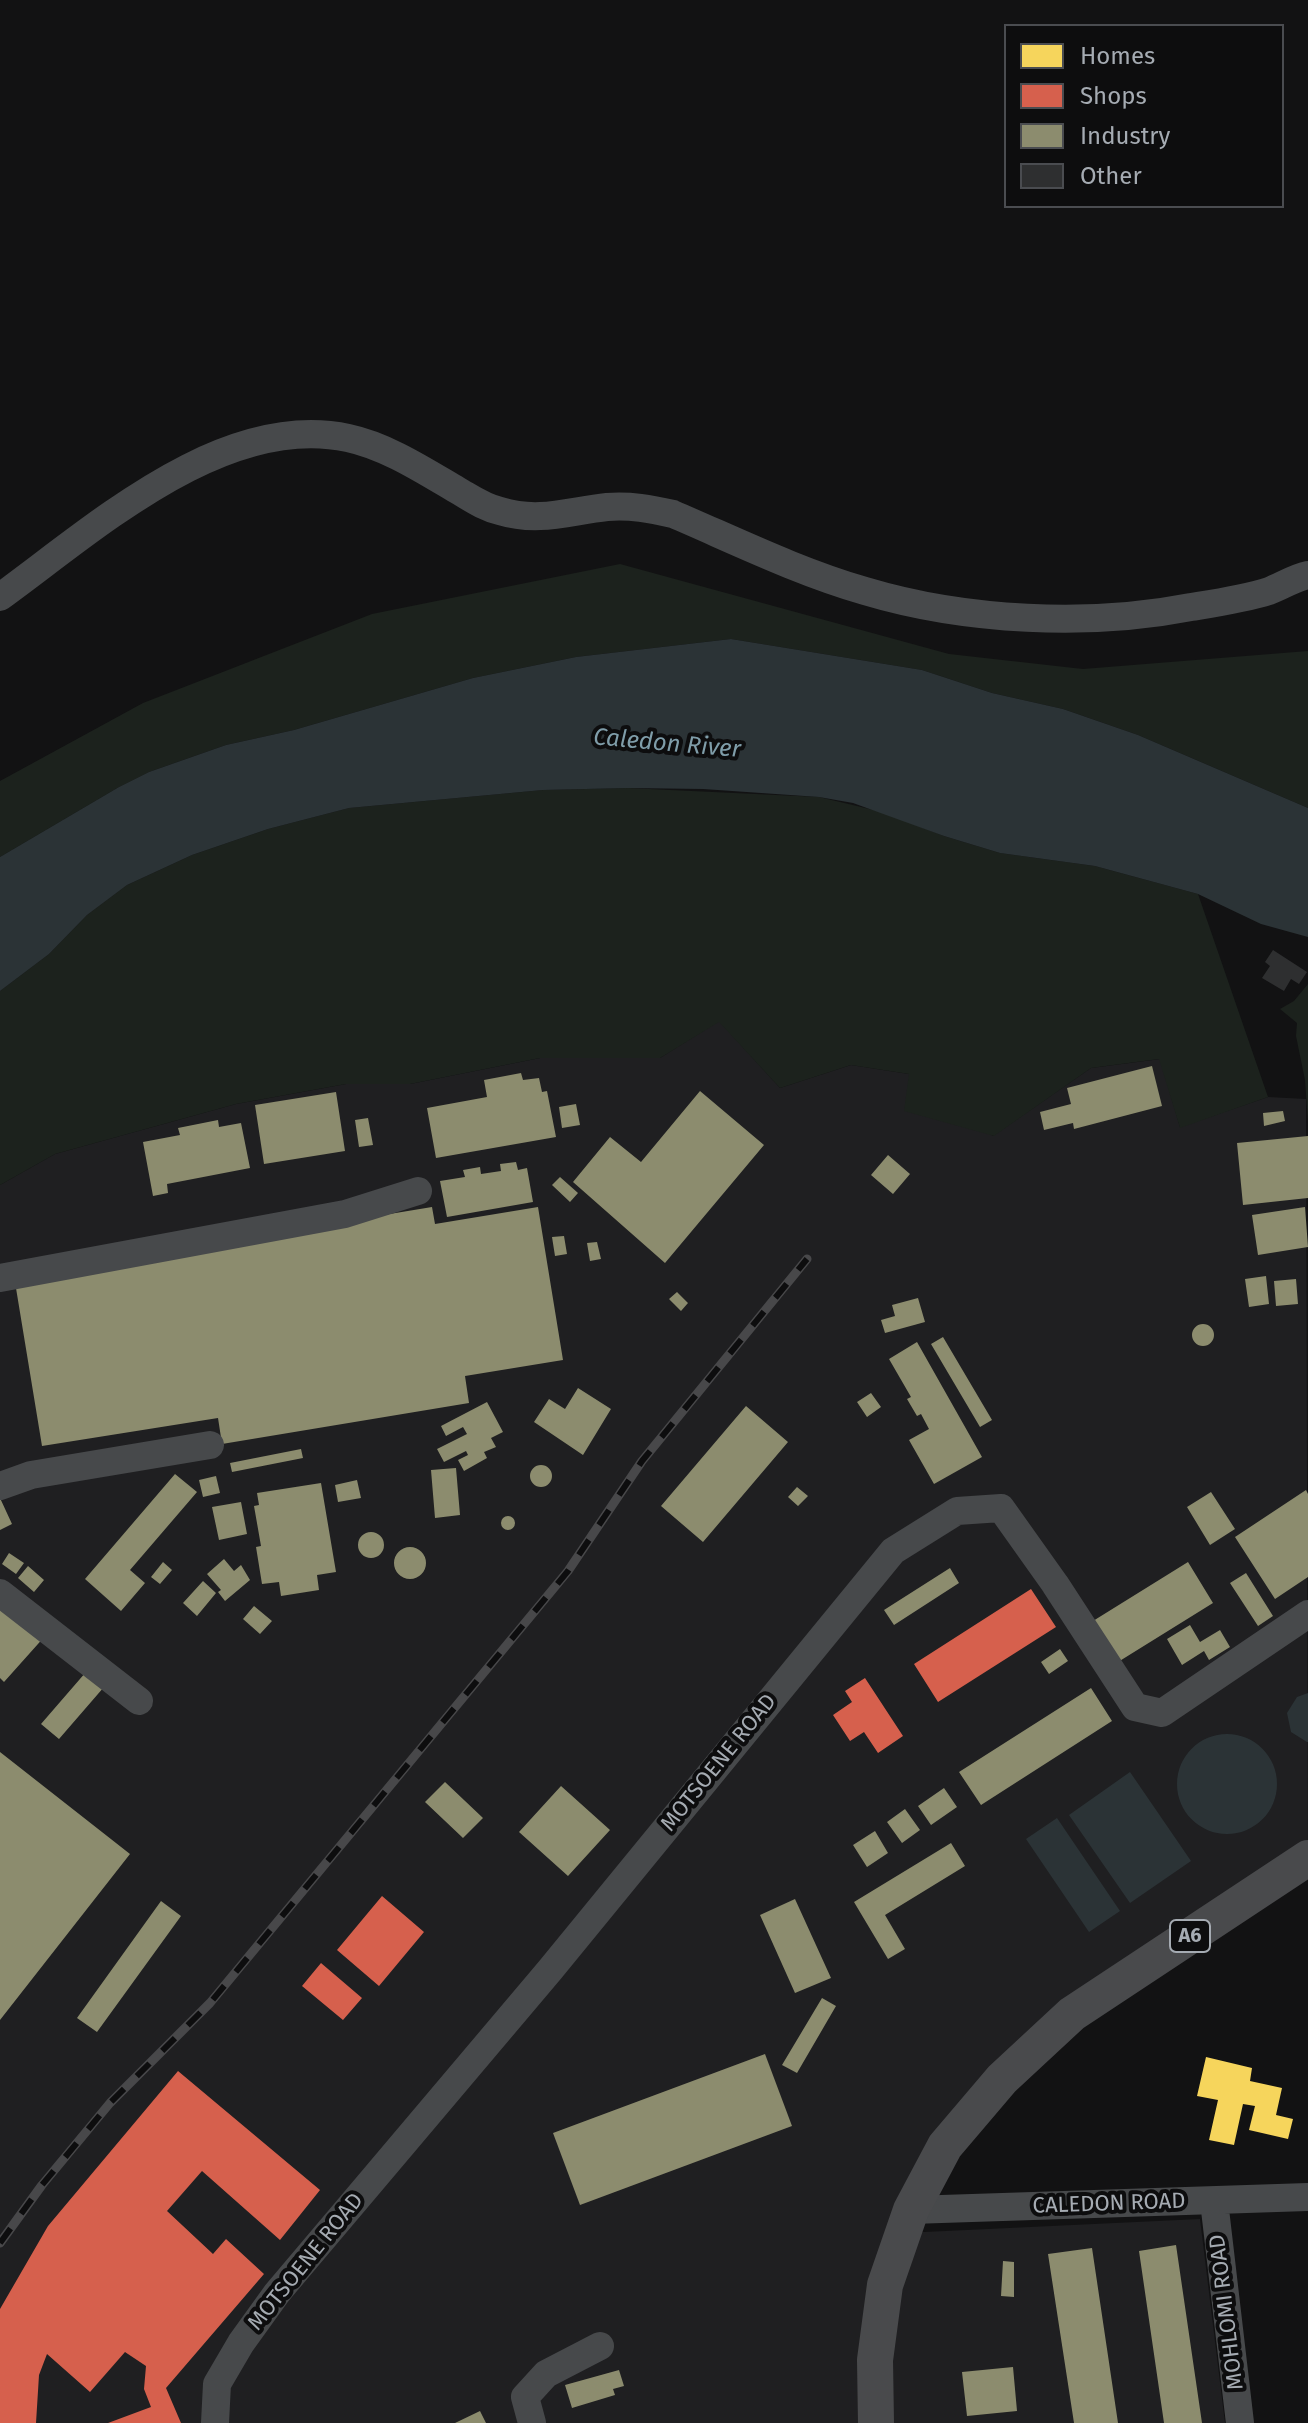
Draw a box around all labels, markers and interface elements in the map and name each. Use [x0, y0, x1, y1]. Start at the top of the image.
legend [1004, 24, 1284, 208]
text: Homes [1080, 42, 1155, 70]
text: Shops [1080, 82, 1147, 110]
text: Industry [1080, 122, 1170, 150]
text: Other [1080, 162, 1142, 190]
water label: Caledon River [592, 723, 742, 765]
street label: MOTSOENE ROAD [656, 1689, 782, 1837]
road number: A6 [1170, 1920, 1210, 1952]
street label: MOTSOENE ROAD [243, 2188, 369, 2336]
street label: CALEDON ROAD [1032, 2188, 1186, 2220]
street label: MOHLOMI ROAD [1204, 2233, 1250, 2391]

